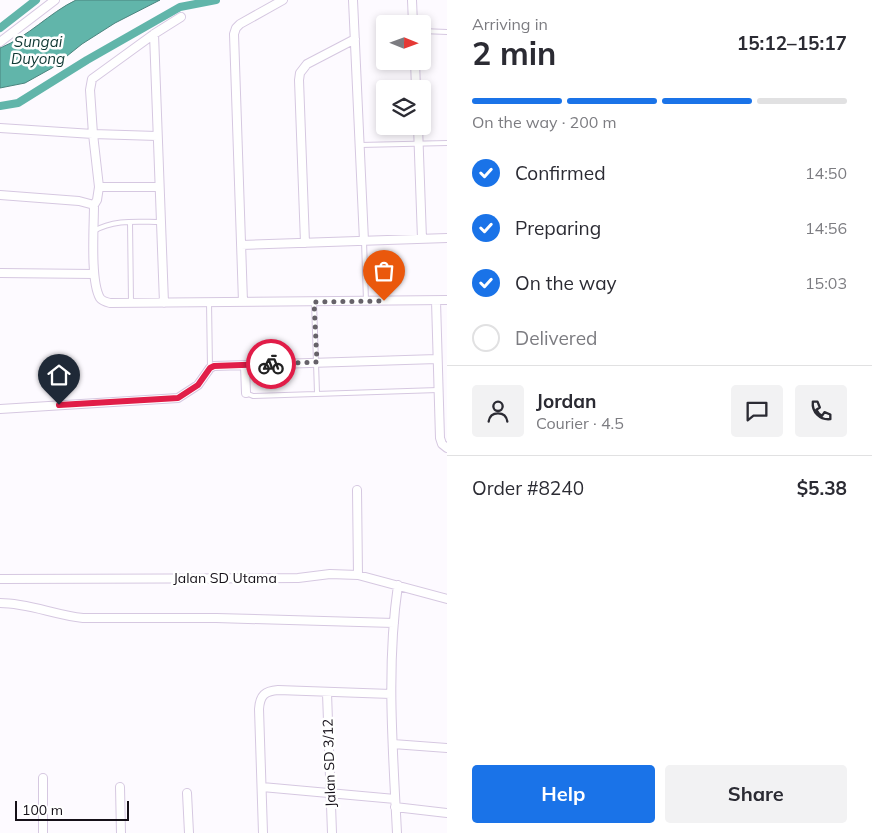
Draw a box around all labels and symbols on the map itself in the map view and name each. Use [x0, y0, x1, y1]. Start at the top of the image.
north arrow [376, 15, 431, 70]
water label: Sungai Duyong [11, 32, 65, 68]
pin [363, 250, 405, 301]
courier [246, 339, 296, 389]
pin [38, 354, 80, 405]
street label: Jalan SD Utama [173, 569, 277, 587]
street label: Jalan SD 3/12 [318, 718, 340, 808]
scale bar [15, 798, 129, 821]

